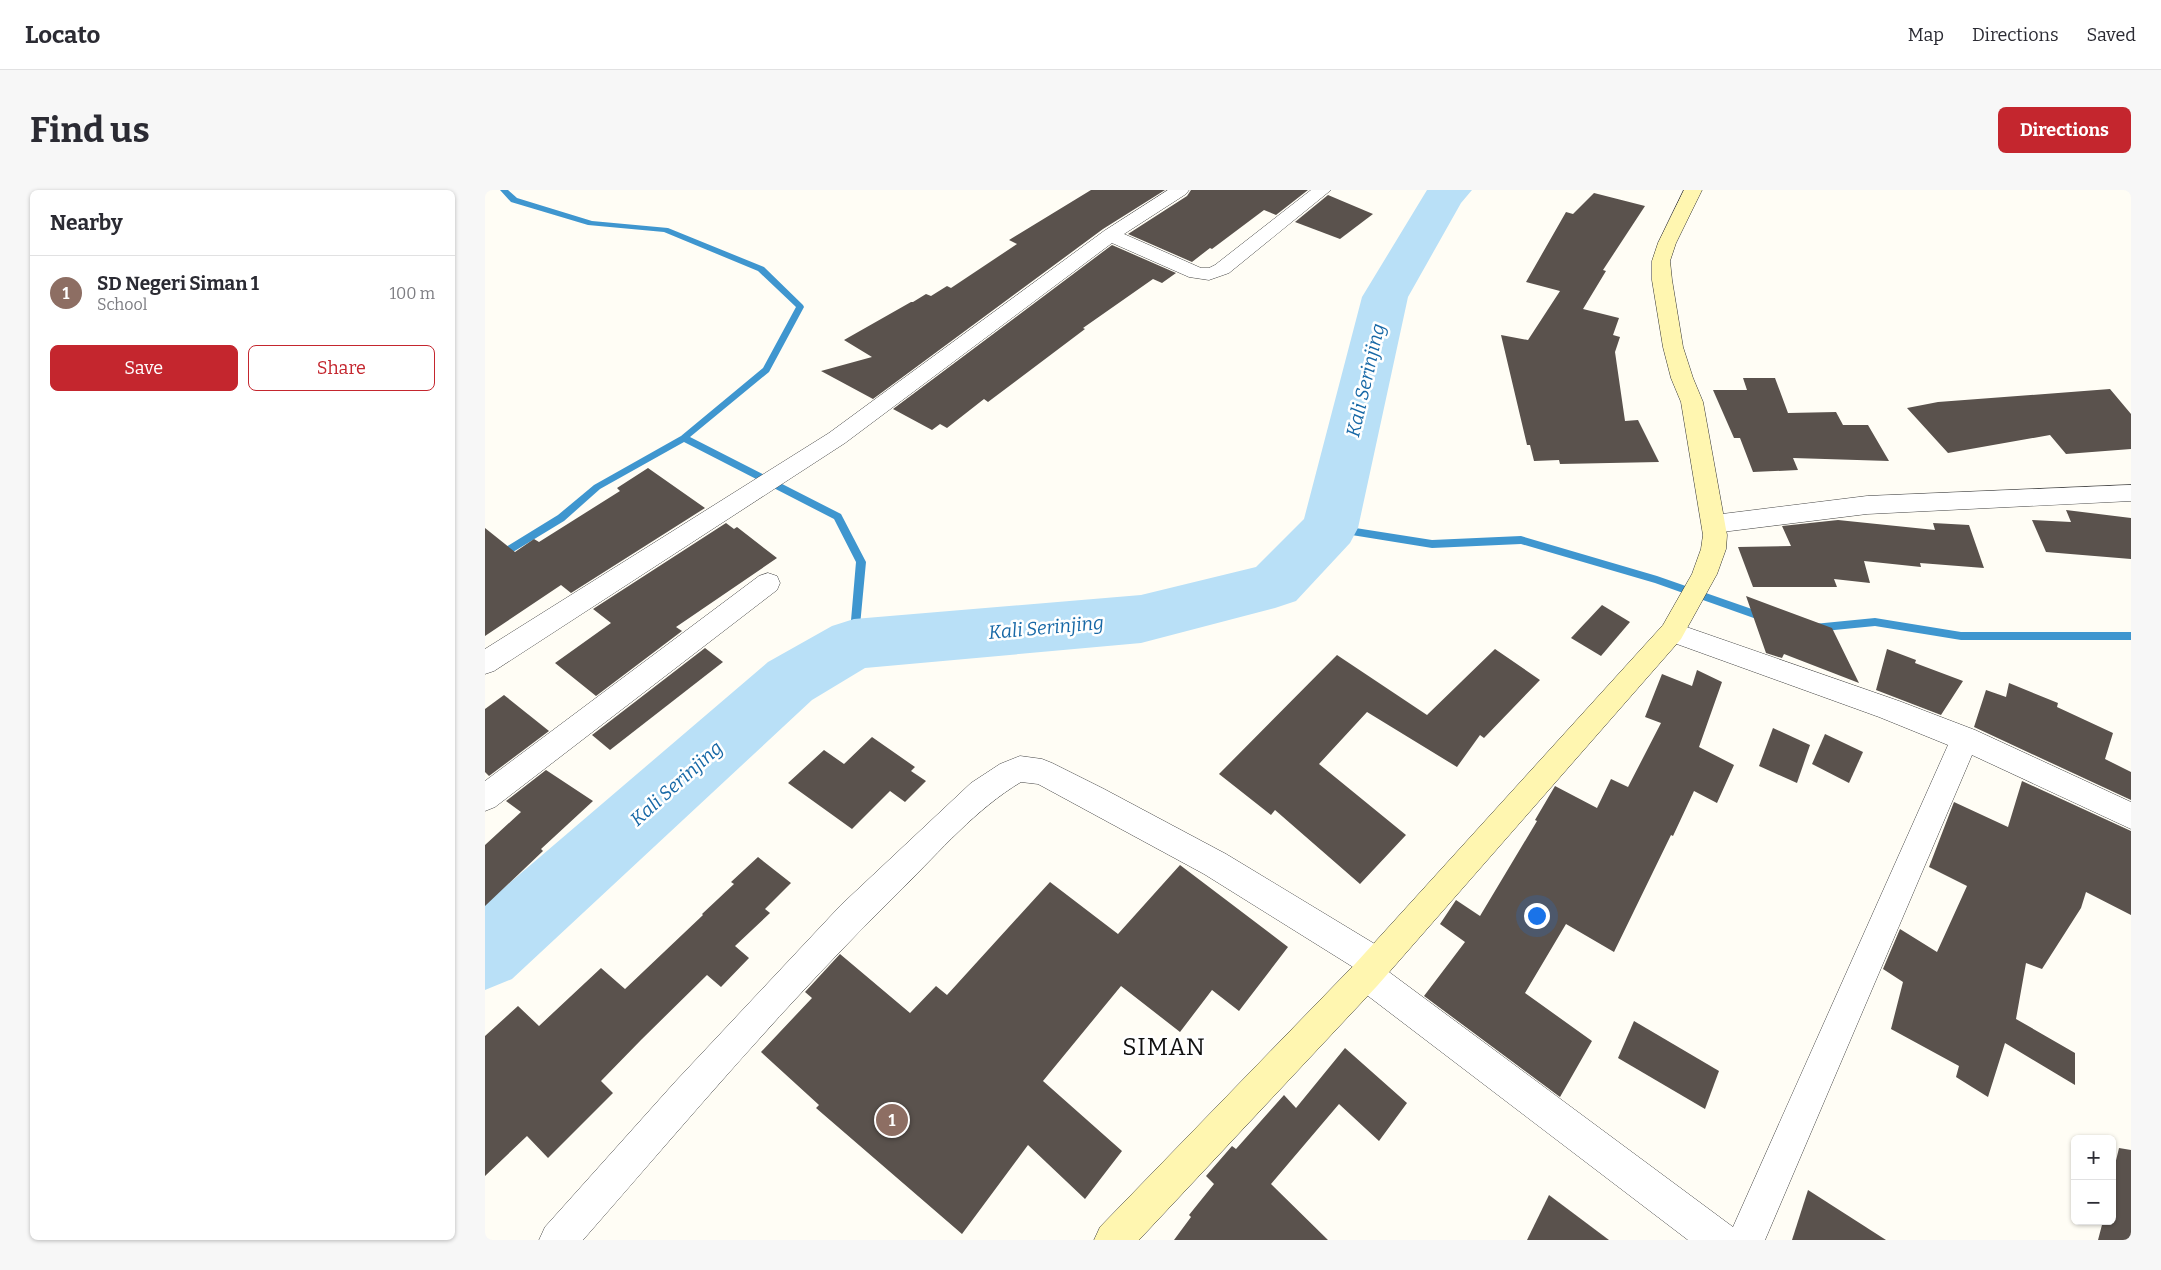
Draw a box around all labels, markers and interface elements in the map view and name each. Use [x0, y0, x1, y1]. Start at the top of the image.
text: Locato [25, 21, 100, 49]
text: Map [1908, 24, 1944, 46]
text: Directions [1972, 24, 2059, 46]
text: Saved [2087, 24, 2136, 46]
button: Directions [1998, 107, 2131, 153]
text: Find us [30, 109, 150, 151]
text: Nearby [50, 210, 123, 236]
text: SD Negeri Siman 1 [97, 272, 259, 295]
text: 1 [63, 284, 69, 303]
text: 100 m [390, 284, 435, 303]
text: School [97, 295, 147, 314]
water label: Kali Serinjing [1341, 321, 1390, 439]
button: Save [50, 345, 238, 391]
button: Share [248, 345, 435, 391]
water label: Kali Serinjing [987, 611, 1105, 644]
water label: Kali Serinjing [626, 736, 727, 831]
your location [1524, 903, 1550, 929]
district label: SIMAN [1122, 1033, 1206, 1061]
pin: 1 [876, 1101, 908, 1139]
map controls [2071, 1135, 2116, 1225]
button: + [2071, 1135, 2116, 1180]
button: − [2071, 1180, 2116, 1225]

